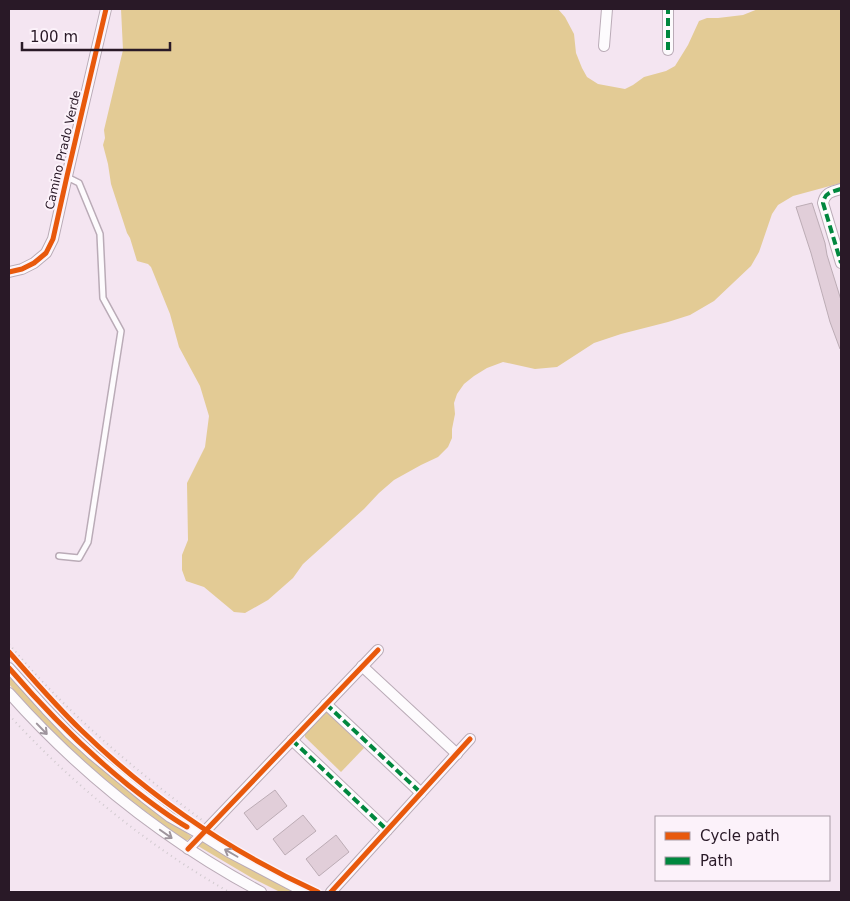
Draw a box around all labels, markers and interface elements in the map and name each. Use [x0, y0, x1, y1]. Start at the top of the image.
scale bar [22, 20, 170, 52]
text: 100 m [30, 28, 78, 46]
street label: Camino Prado Verde [42, 89, 84, 211]
one-way arrow [36, 723, 48, 735]
legend [655, 816, 830, 881]
text: Cycle path [700, 827, 780, 845]
one-way arrow [159, 829, 173, 839]
one-way arrow [225, 848, 239, 858]
text: Path [700, 852, 733, 870]

